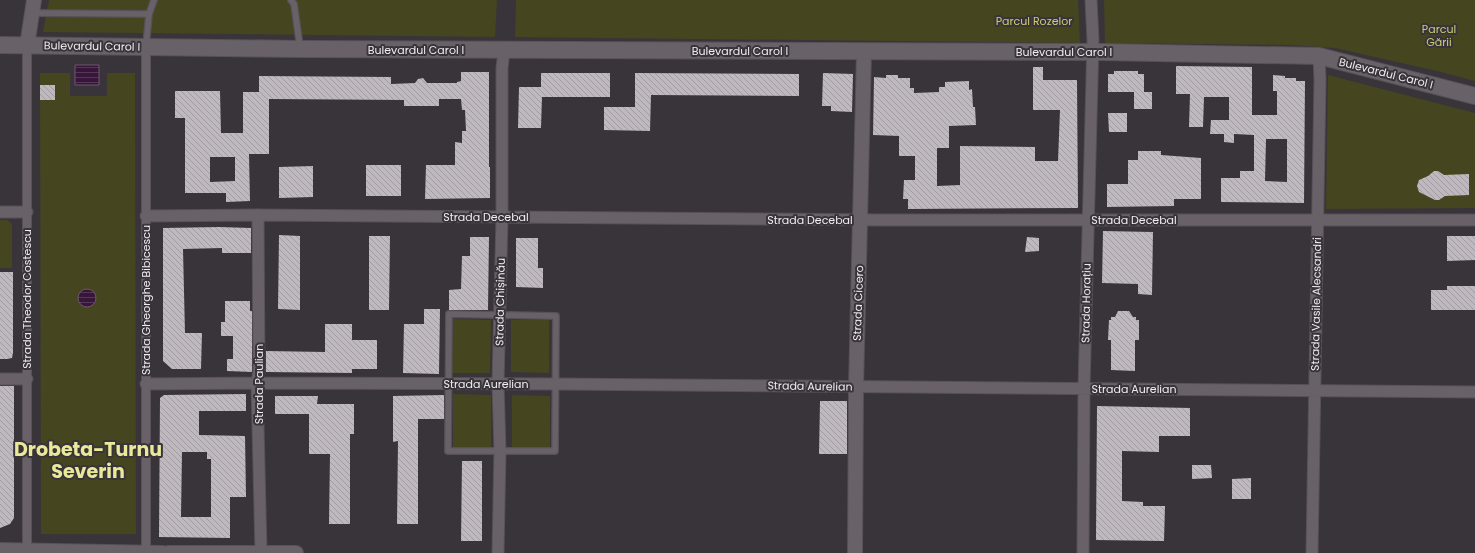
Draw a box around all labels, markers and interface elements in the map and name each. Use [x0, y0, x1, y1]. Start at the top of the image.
park label: Parcul Rozelor [996, 13, 1072, 29]
park label: Parcul Gării [1422, 21, 1456, 50]
street label: Bulevardul Carol I [44, 37, 140, 55]
street label: Bulevardul Carol I [368, 42, 464, 58]
street label: Bulevardul Carol I [692, 43, 788, 59]
street label: Bulevardul Carol I [1016, 44, 1112, 60]
street label: Bulevardul Carol I [1337, 54, 1435, 92]
street label: Strada Decebal [443, 209, 529, 225]
street label: Strada Decebal [767, 212, 853, 228]
street label: Strada Decebal [1091, 212, 1177, 228]
street label: Strada Gheorghe Bibicescu [138, 225, 154, 375]
street label: Strada Theodor Costescu [19, 229, 35, 369]
street label: Strada Vasile Alecsandri [1307, 237, 1325, 371]
street label: Strada Chișinău [491, 258, 509, 346]
street label: Strada Horațiu [1077, 263, 1095, 343]
street label: Strada Cicero [849, 265, 867, 341]
street label: Strada Paulian [251, 344, 267, 424]
street label: Strada Aurelian [443, 376, 529, 392]
street label: Strada Aurelian [767, 377, 853, 395]
street label: Strada Aurelian [1091, 381, 1177, 397]
district label: Drobeta-Turnu Severin [14, 436, 162, 485]

